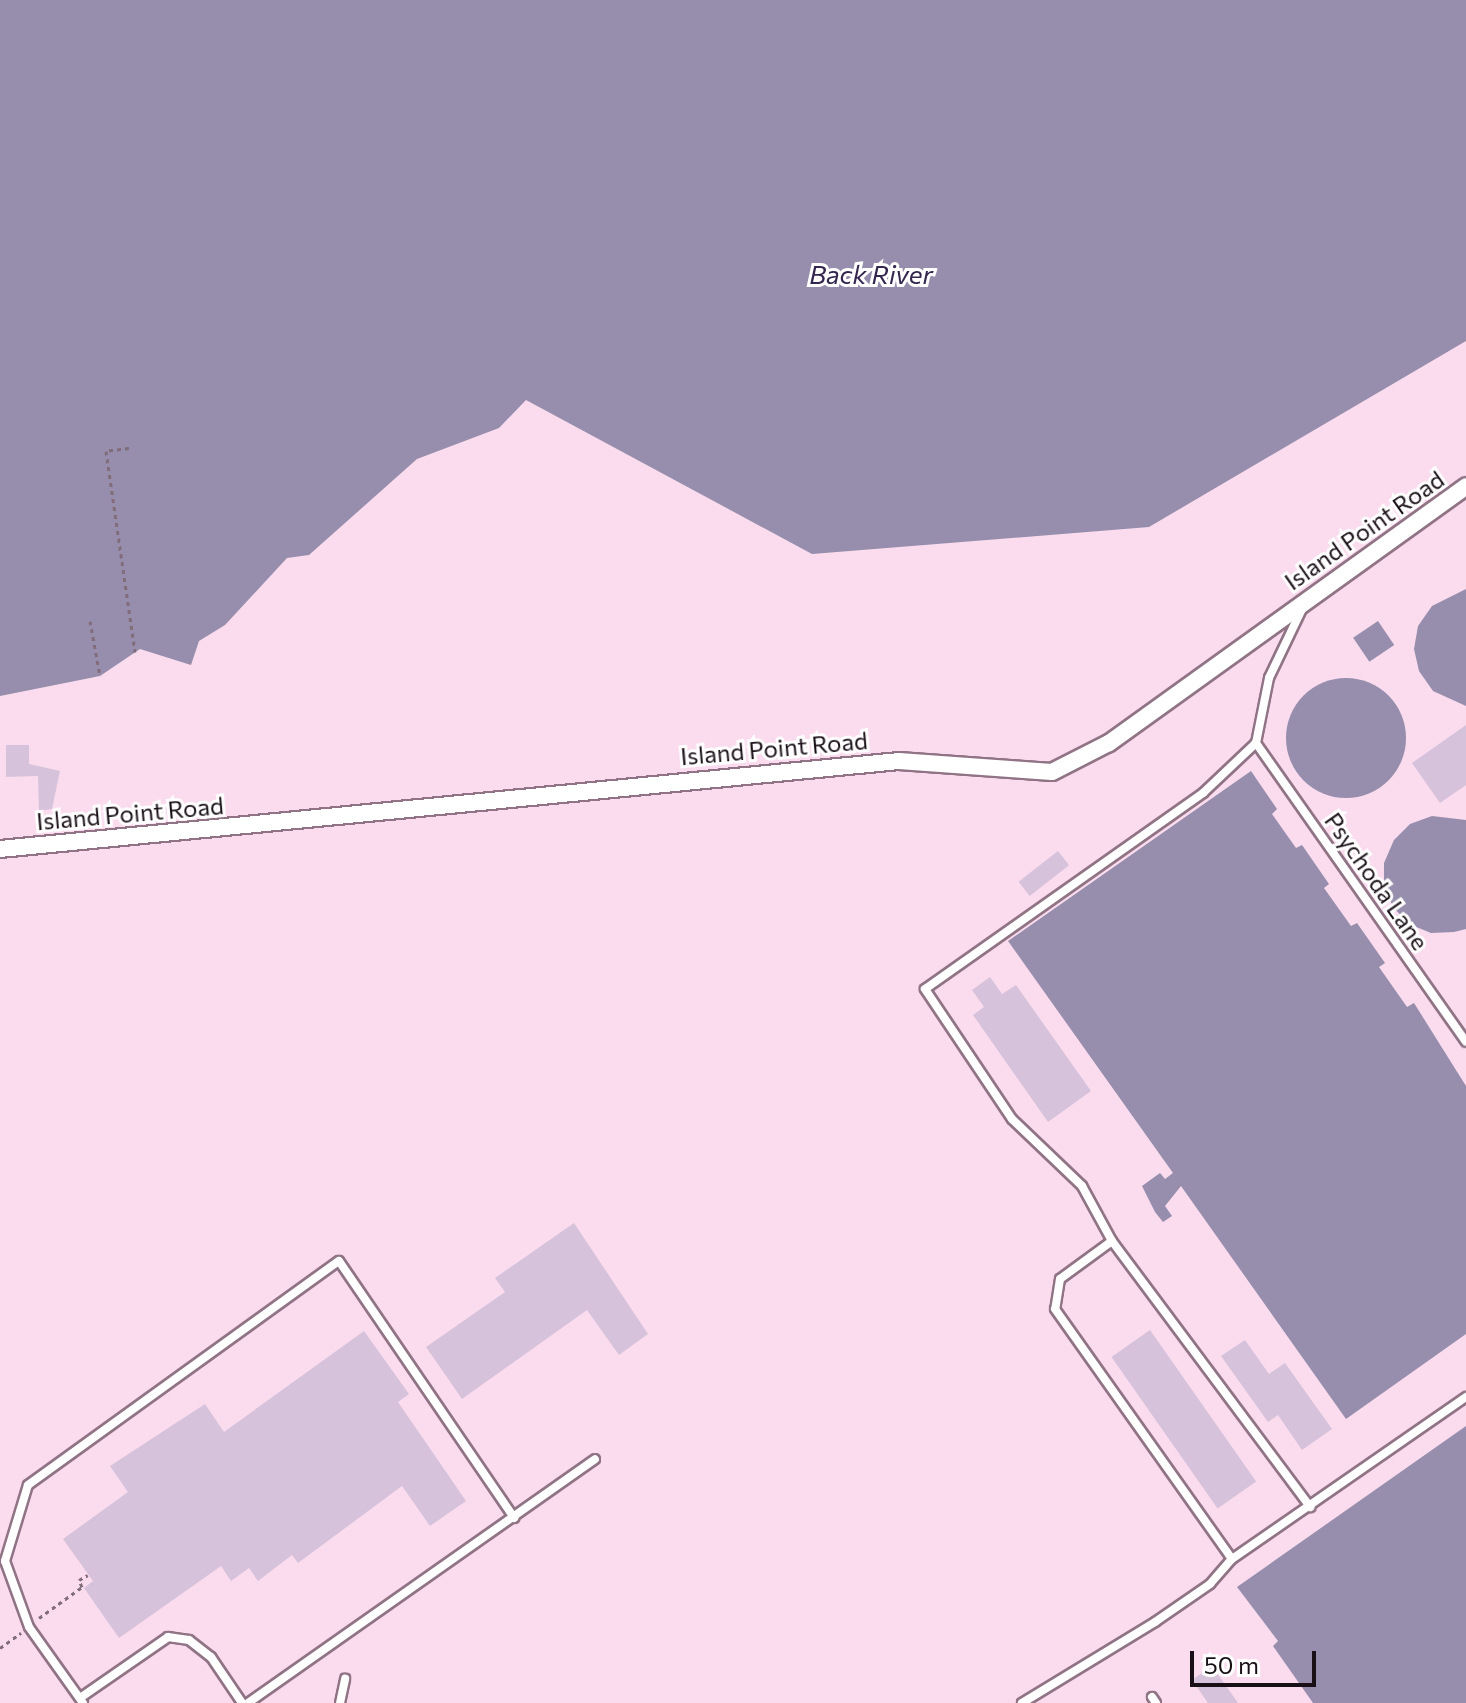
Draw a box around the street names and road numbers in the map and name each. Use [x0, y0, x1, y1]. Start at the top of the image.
street label: Island Point Road [1279, 464, 1449, 596]
street label: Island Point Road [679, 725, 869, 771]
street label: Island Point Road [35, 790, 225, 836]
street label: Psychoda Lane [1319, 807, 1435, 955]

